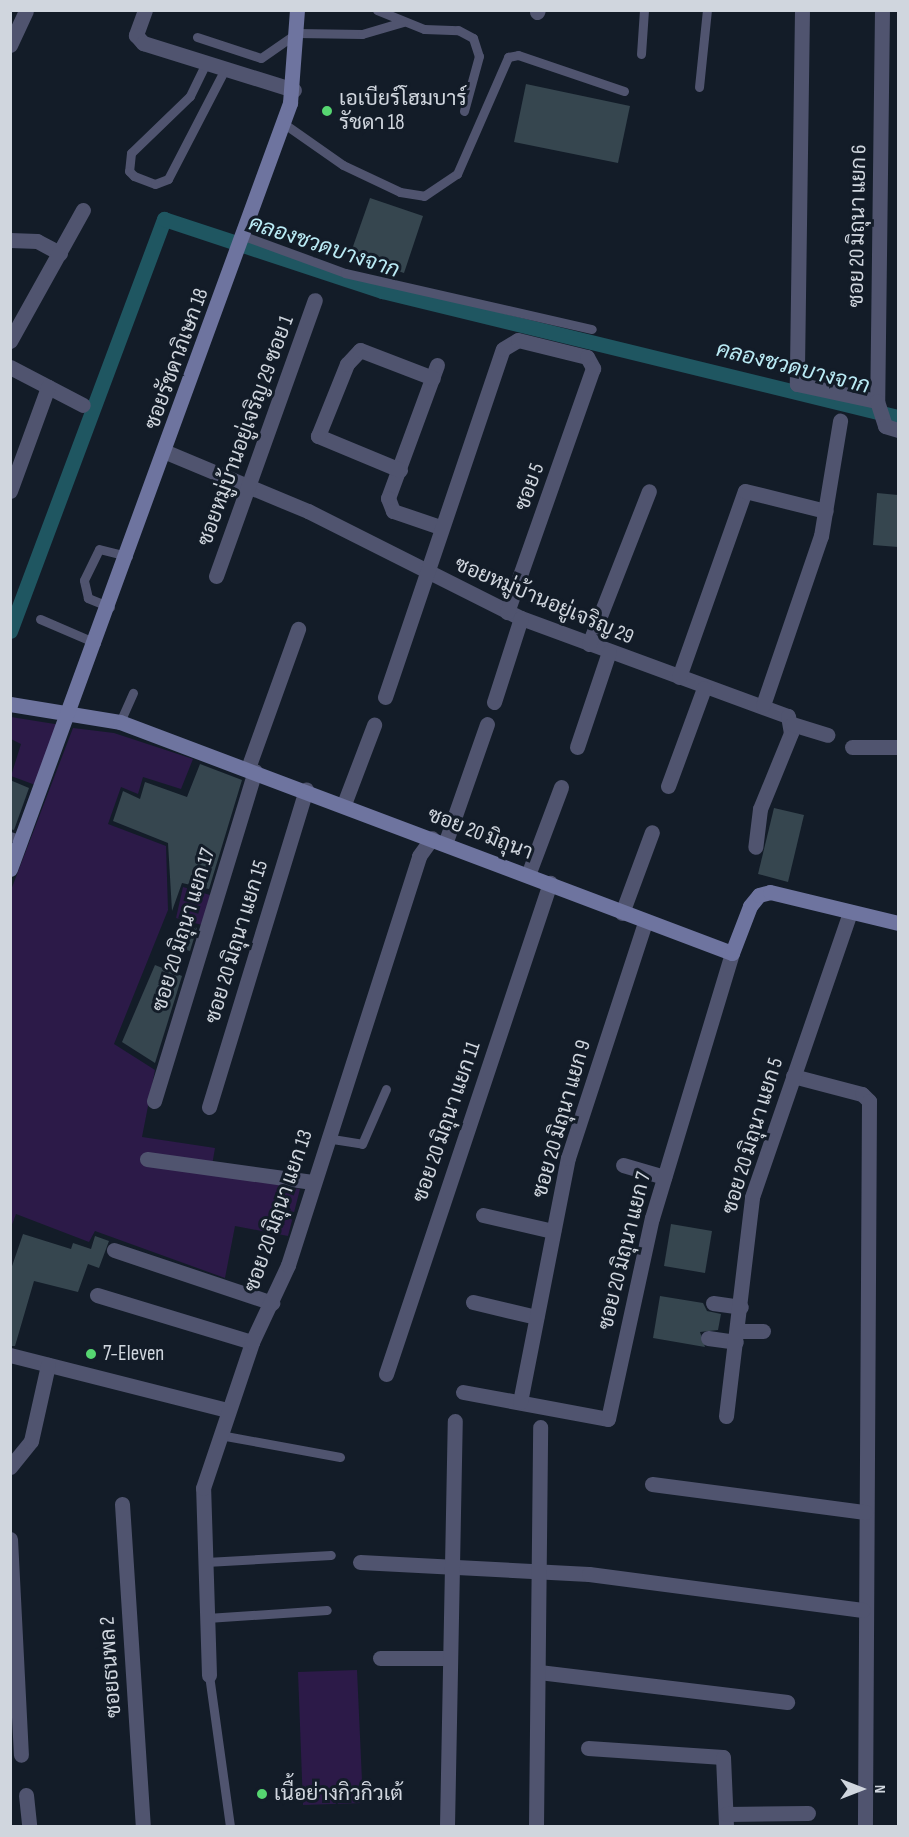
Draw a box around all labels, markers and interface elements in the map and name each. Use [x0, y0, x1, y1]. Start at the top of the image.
place label: เอเบียร์โฮมบาร์ รัชดา 18 [339, 86, 467, 136]
marker: เอเบียร์โฮมบาร์ รัชดา 18 [320, 104, 334, 118]
street label: ซอย 20 มิถุนา แยก 6 [844, 144, 872, 308]
water label: คลองชวดบางจาก [245, 210, 403, 284]
street label: ซอยรัชดาภิเษก 18 [140, 285, 214, 433]
street label: ซอยหมู่บ้านอยู่เจริญ 29 ซอย 1 [193, 312, 299, 550]
water label: คลองชวดบางจาก [714, 336, 872, 400]
street label: ซอย 5 [510, 460, 550, 514]
street label: ซอยหมู่บ้านอยู่เจริญ 29 [451, 552, 637, 650]
street label: ซอย 20 มิถุนา [424, 802, 536, 866]
street label: ซอย 20 มิถุนา แยก 17 [147, 845, 221, 1015]
street label: ซอย 20 มิถุนา แยก 15 [200, 857, 274, 1027]
street label: ซอย 20 มิถุนา แยก 9 [527, 1037, 597, 1201]
street label: ซอย 20 มิถุนา แยก 11 [408, 1038, 486, 1206]
street label: ซอย 20 มิถุนา แยก 5 [717, 1055, 789, 1217]
street label: ซอย 20 มิถุนา แยก 13 [239, 1127, 319, 1295]
street label: ซอย 20 มิถุนา แยก 7 [593, 1169, 657, 1333]
place label: 7-Eleven [103, 1341, 164, 1367]
marker: 7-Eleven [84, 1347, 98, 1361]
street label: ซอยธนพล 2 [95, 1616, 127, 1718]
north arrow [831, 1759, 891, 1819]
place label: เนื้อย่างกิวกิวเต้ [274, 1781, 403, 1807]
text: N [870, 1785, 889, 1793]
marker: เนื้อย่างกิวกิวเต้ [255, 1787, 269, 1801]

